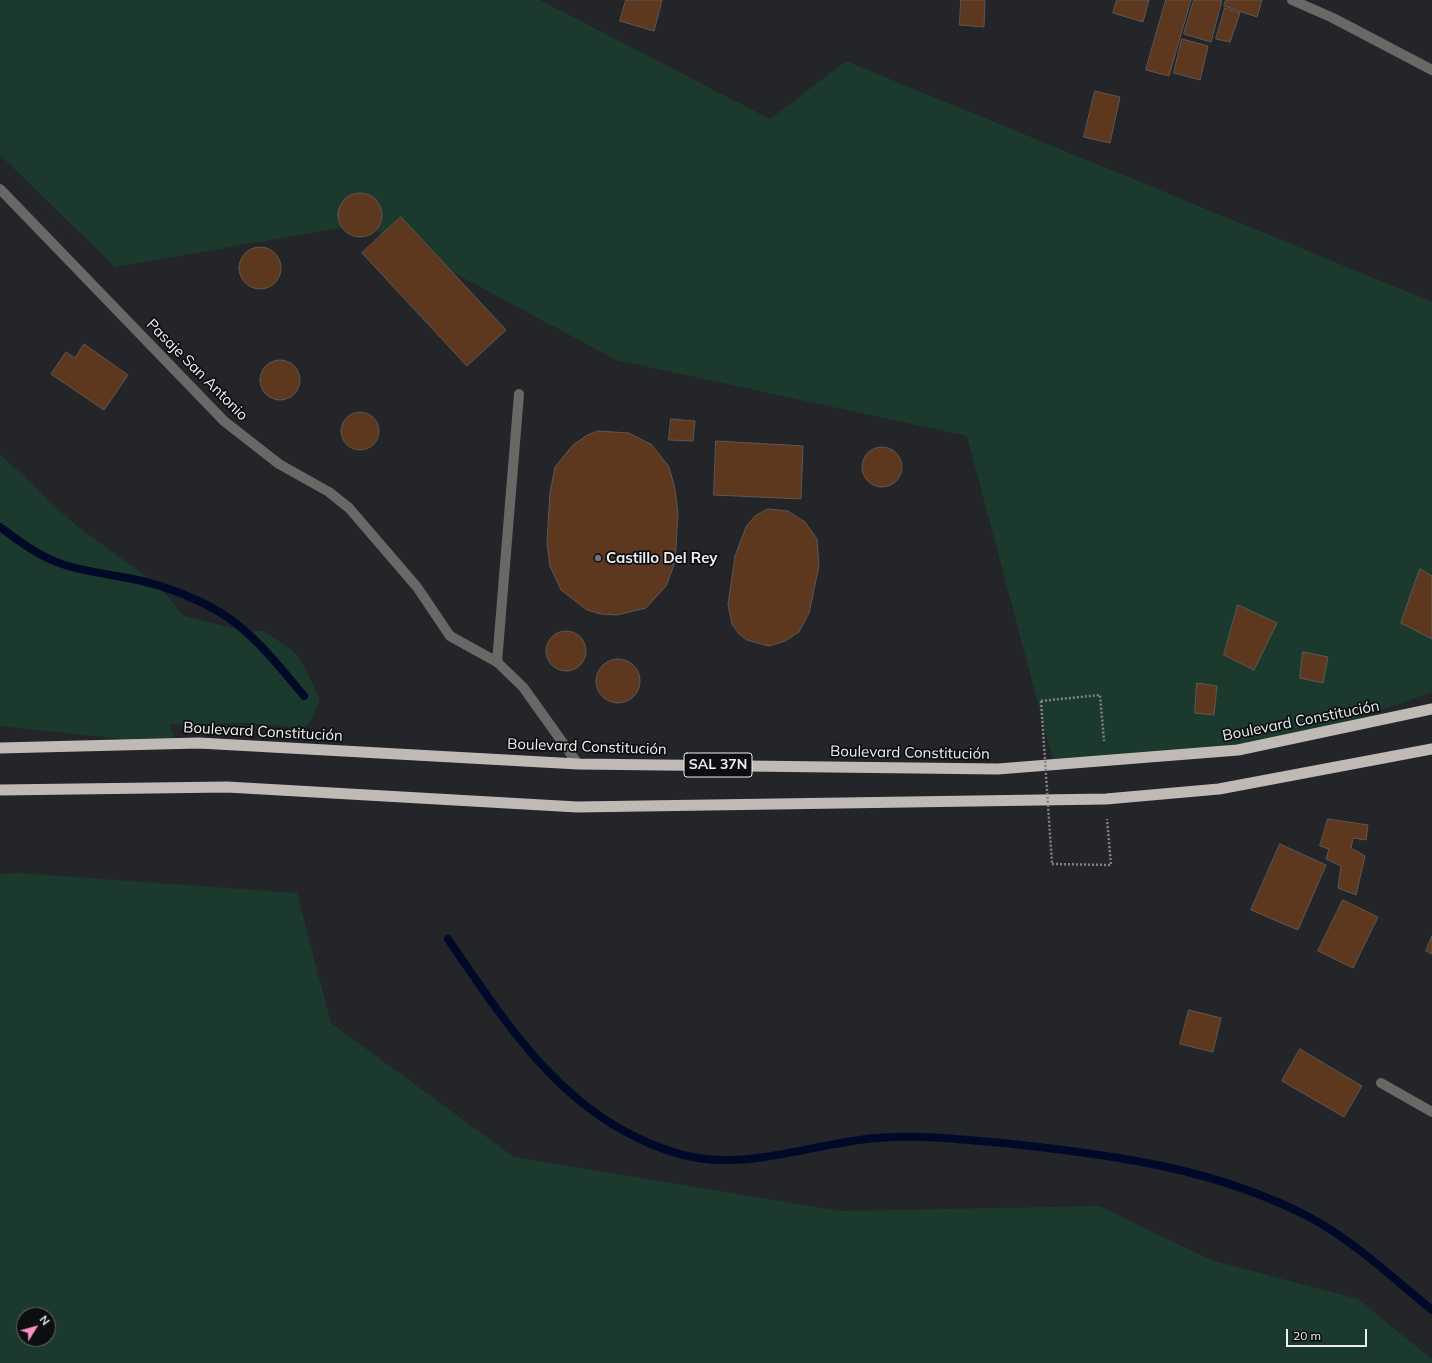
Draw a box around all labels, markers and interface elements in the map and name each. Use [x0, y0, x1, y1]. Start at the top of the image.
street label: Pasaje San Antonio [143, 316, 251, 424]
place label: Castillo Del Rey [606, 549, 717, 567]
marker: Castillo Del Rey [593, 553, 603, 563]
street label: Boulevard Constitución [1221, 697, 1381, 745]
street label: Boulevard Constitución [183, 719, 343, 745]
street label: Boulevard Constitución [507, 735, 667, 759]
street label: Boulevard Constitución [830, 743, 990, 763]
road number: SAL 37N [684, 753, 752, 777]
north arrow [16, 1307, 56, 1347]
text: N [37, 1313, 53, 1328]
scale bar [1288, 1321, 1369, 1347]
text: 20 m [1293, 1328, 1321, 1343]

